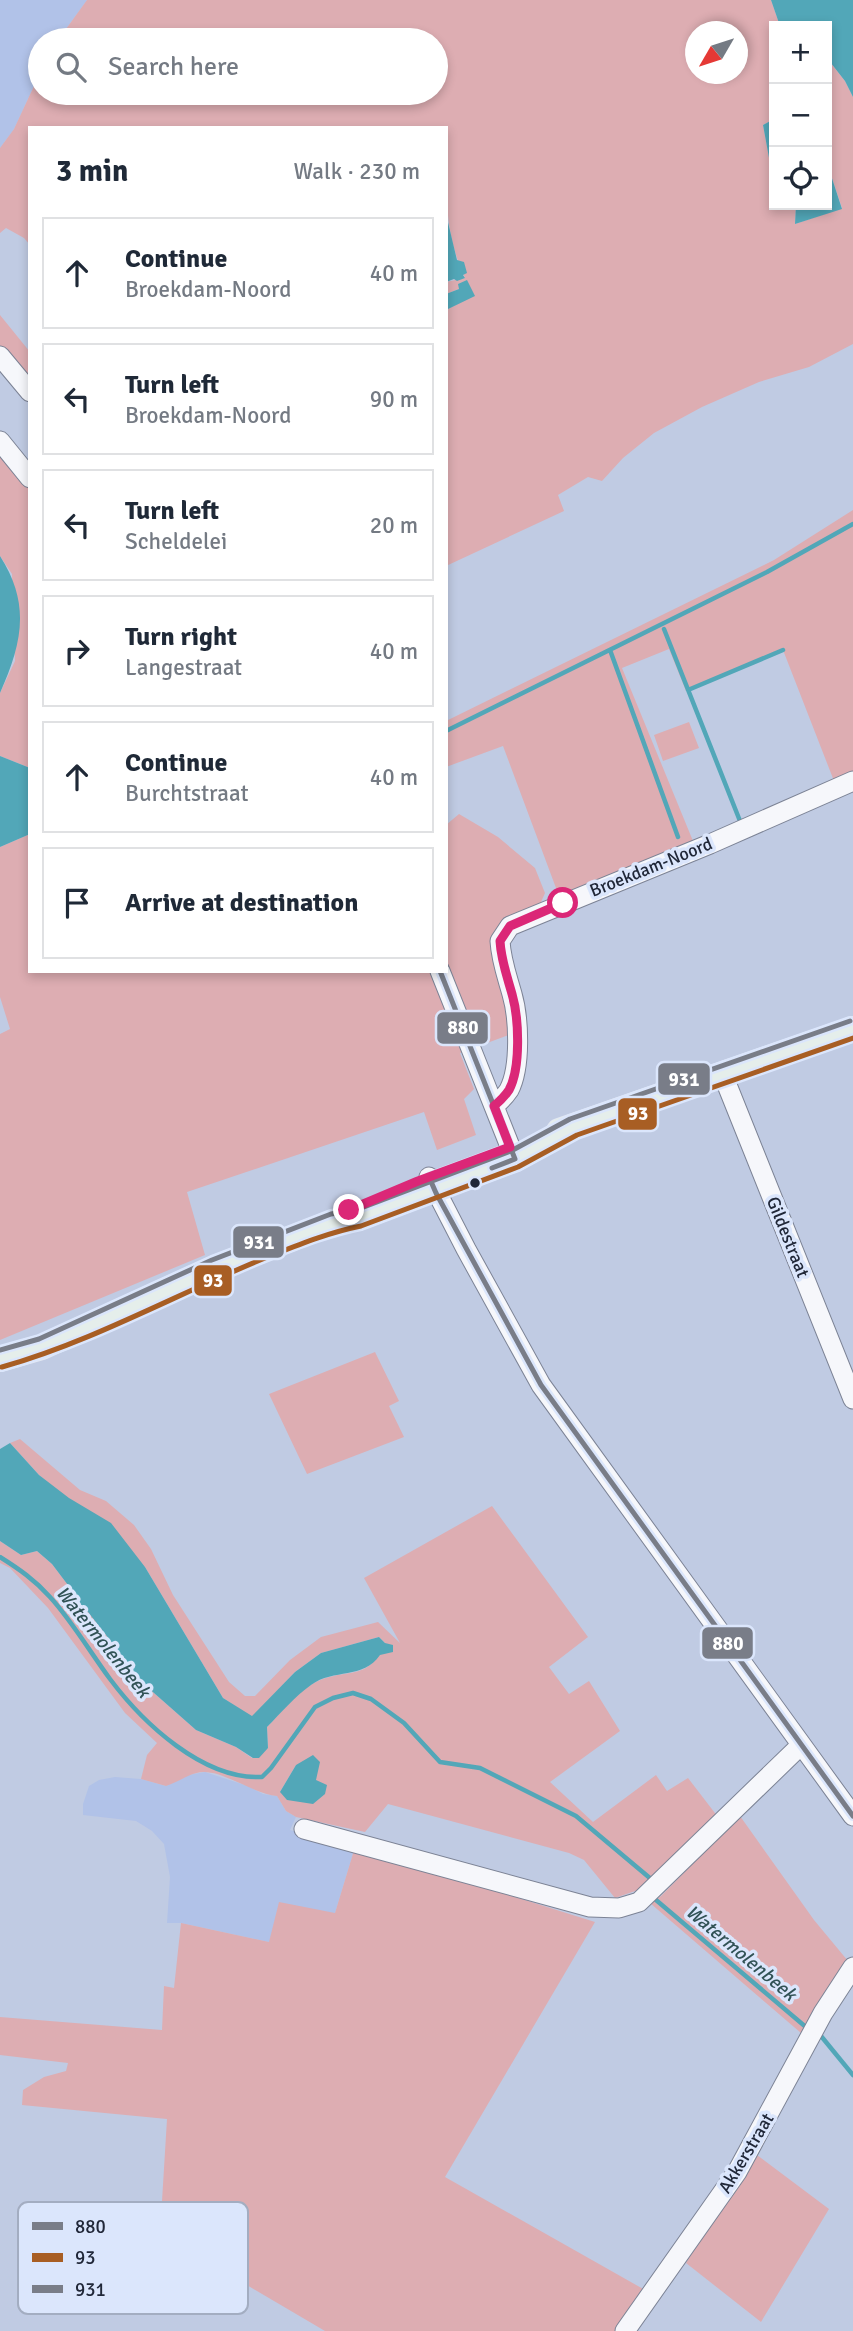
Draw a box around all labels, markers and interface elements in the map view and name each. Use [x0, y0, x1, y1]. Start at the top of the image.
north arrow [685, 21, 748, 84]
map controls [769, 21, 832, 210]
button: + [769, 21, 832, 84]
search box [28, 28, 448, 105]
icon: search [52, 48, 90, 86]
text: Search here [108, 51, 239, 83]
button: − [769, 84, 832, 147]
button: locate [769, 147, 832, 210]
text: 3 min [56, 153, 128, 190]
text: Walk · 230 m [294, 157, 420, 186]
text: Continue [125, 243, 227, 275]
icon: ahead [58, 254, 96, 292]
text: 40 m [370, 259, 418, 288]
text: Broekdam-Noord [125, 275, 292, 304]
text: Turn left [125, 369, 219, 401]
icon: left [58, 380, 96, 418]
text: 90 m [370, 385, 418, 414]
text: Broekdam-Noord [125, 401, 292, 430]
text: Turn left [125, 495, 219, 527]
icon: left [58, 506, 96, 544]
text: 20 m [370, 511, 418, 540]
text: Scheldelei [125, 527, 227, 556]
text: Turn right [125, 621, 237, 653]
icon: right [58, 632, 96, 670]
text: 40 m [370, 637, 418, 666]
text: Langestraat [125, 653, 242, 682]
text: Continue [125, 747, 227, 779]
icon: ahead [58, 758, 96, 796]
text: 40 m [370, 763, 418, 792]
text: Burchtstraat [125, 779, 248, 808]
street label: Broekdam-Noord [586, 832, 716, 902]
icon: arrive [58, 884, 96, 922]
text: Arrive at destination [125, 887, 358, 919]
route start [547, 887, 578, 918]
line badge: 880 [436, 1011, 489, 1045]
text: 880 [448, 1016, 478, 1040]
line badge: 931 [657, 1062, 711, 1096]
text: 931 [669, 1068, 699, 1092]
line badge: 93 [617, 1097, 658, 1131]
text: 93 [628, 1102, 648, 1126]
unlabelled marker [468, 1176, 482, 1190]
street label: Gildestraat [762, 1193, 814, 1281]
route end [333, 1194, 364, 1225]
line badge: 931 [232, 1225, 285, 1259]
text: 931 [244, 1231, 274, 1255]
line badge: 93 [193, 1264, 233, 1297]
text: 93 [203, 1269, 223, 1293]
water label: Watermolenbeek [51, 1581, 156, 1704]
line badge: 880 [701, 1626, 754, 1660]
text: 880 [713, 1632, 743, 1656]
water label: Watermolenbeek [681, 1900, 802, 2007]
street label: Akkerstraat [714, 2109, 778, 2197]
legend [18, 2202, 248, 2314]
text: 880 [75, 2215, 106, 2239]
text: 93 [75, 2246, 96, 2270]
text: 931 [75, 2278, 106, 2302]

